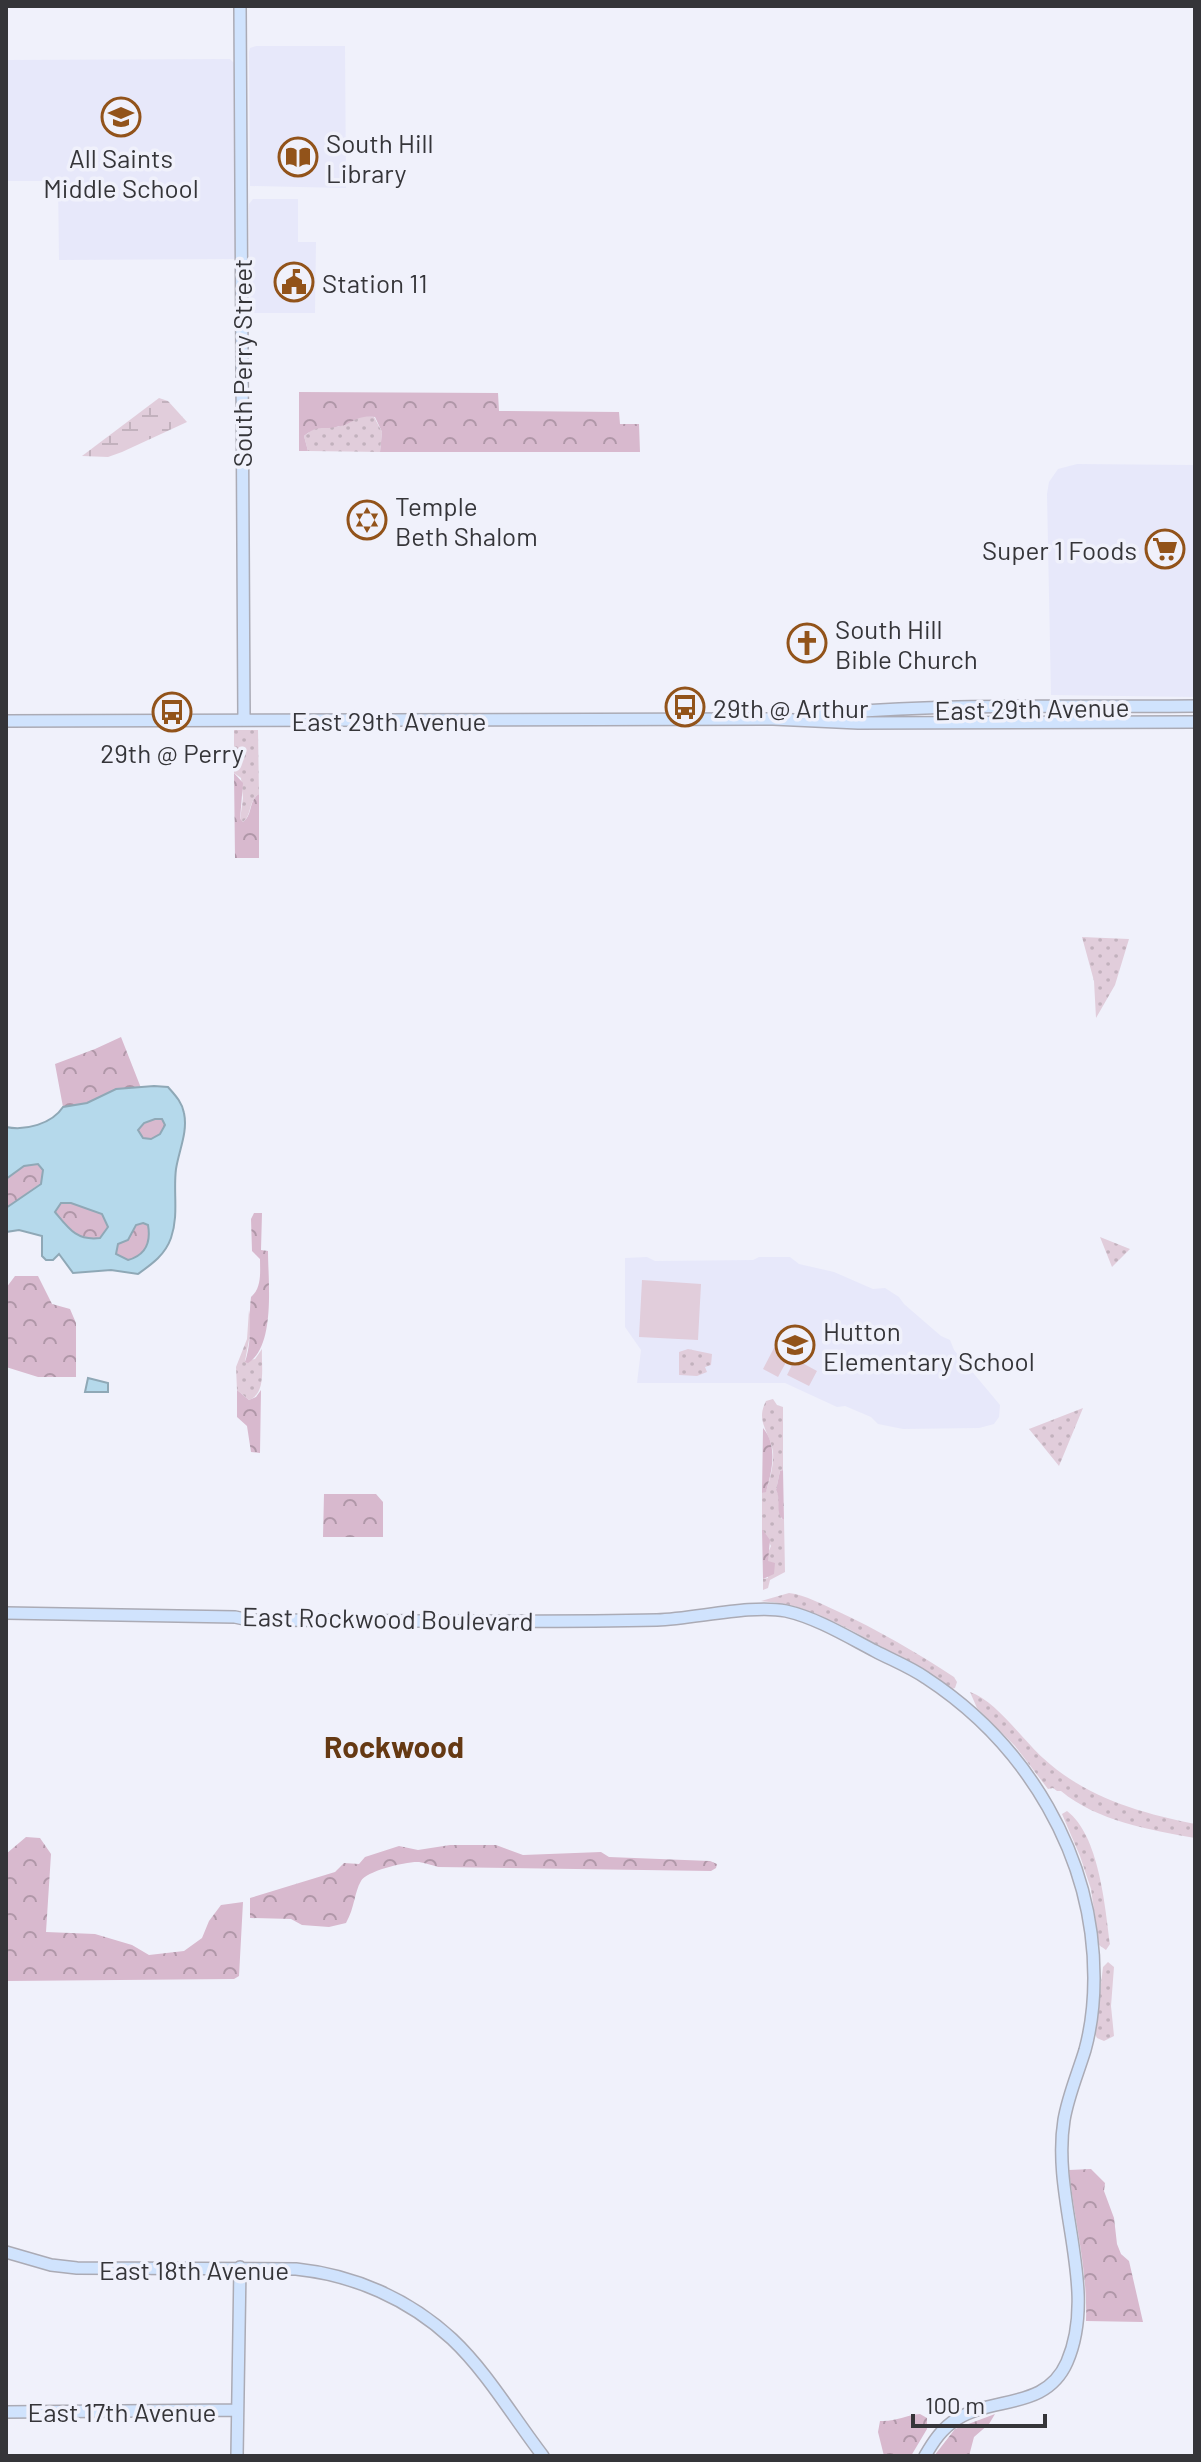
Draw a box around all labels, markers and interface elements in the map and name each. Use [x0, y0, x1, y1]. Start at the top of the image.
school or university icon: All Saints Middle School [100, 96, 142, 138]
place label: South Hill Library [326, 127, 434, 188]
library icon: South Hill Library [277, 136, 319, 178]
place label: All Saints Middle School [43, 142, 199, 203]
street label: South Perry Street [226, 259, 257, 467]
public building icon: Station 11 [273, 261, 315, 303]
place label: Station 11 [322, 267, 428, 298]
place label: Temple Beth Shalom [395, 490, 538, 551]
synagogue icon: Temple Beth Shalom [346, 499, 388, 541]
supermarket icon: Super 1 Foods [1144, 528, 1186, 570]
place label: Super 1 Foods [982, 534, 1137, 565]
place label: South Hill Bible Church [835, 613, 978, 674]
church icon: South Hill Bible Church [786, 622, 828, 664]
bus stop icon: 29th @ Arthur [664, 686, 706, 728]
bus stop icon: 29th @ Perry [151, 691, 193, 733]
street label: East 29th Avenue [934, 691, 1130, 725]
place label: 29th @ Arthur [713, 692, 869, 723]
street label: East 29th Avenue [292, 705, 486, 736]
place label: 29th @ Perry [100, 737, 244, 768]
place label: Hutton Elementary School [823, 1315, 1035, 1376]
school or university icon: Hutton Elementary School [774, 1324, 816, 1366]
street label: East Rockwood Boulevard [242, 1600, 534, 1636]
district label: Rockwood [324, 1728, 464, 1764]
street label: East 18th Avenue [99, 2254, 289, 2285]
scale bar [913, 2378, 1045, 2428]
text: 100 m [925, 2390, 985, 2419]
street label: East 17th Avenue [28, 2396, 216, 2427]

